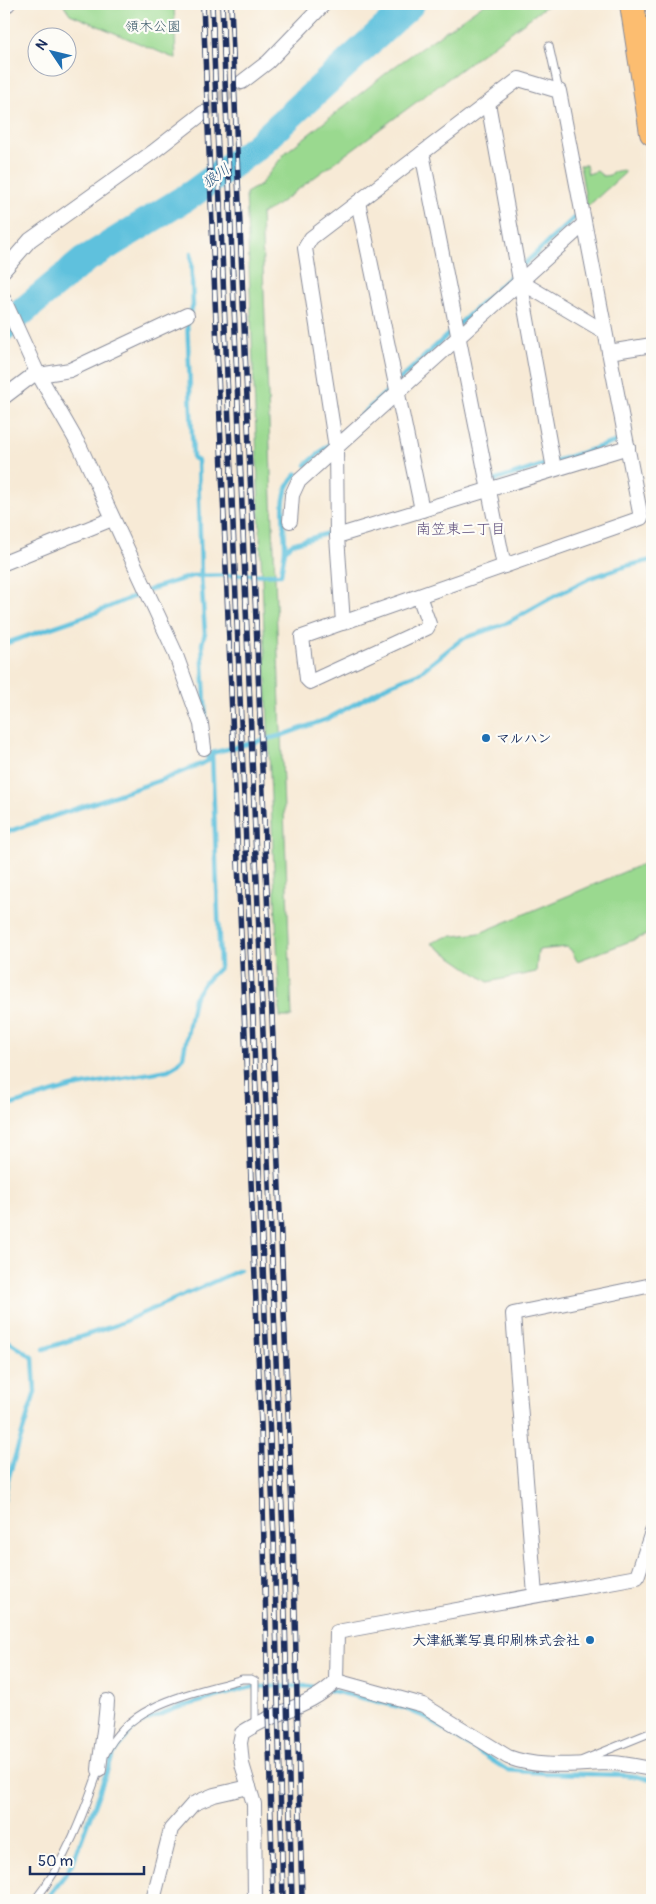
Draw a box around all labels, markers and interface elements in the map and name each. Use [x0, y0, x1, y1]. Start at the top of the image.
park label: 領木公園 [125, 18, 181, 35]
north arrow [28, 28, 78, 78]
text: N [32, 36, 51, 54]
water label: 狼川 [199, 160, 234, 193]
district label: 南笠東二丁目 [416, 520, 506, 539]
place label: マルハン [496, 730, 551, 747]
marker: マルハン [480, 732, 492, 744]
place label: 大津紙業写真印刷株式会社 [412, 1632, 580, 1649]
marker: 大津紙業写真印刷株式会社 [584, 1634, 596, 1646]
scale bar [30, 1844, 144, 1876]
text: 50 m [38, 1852, 73, 1871]

